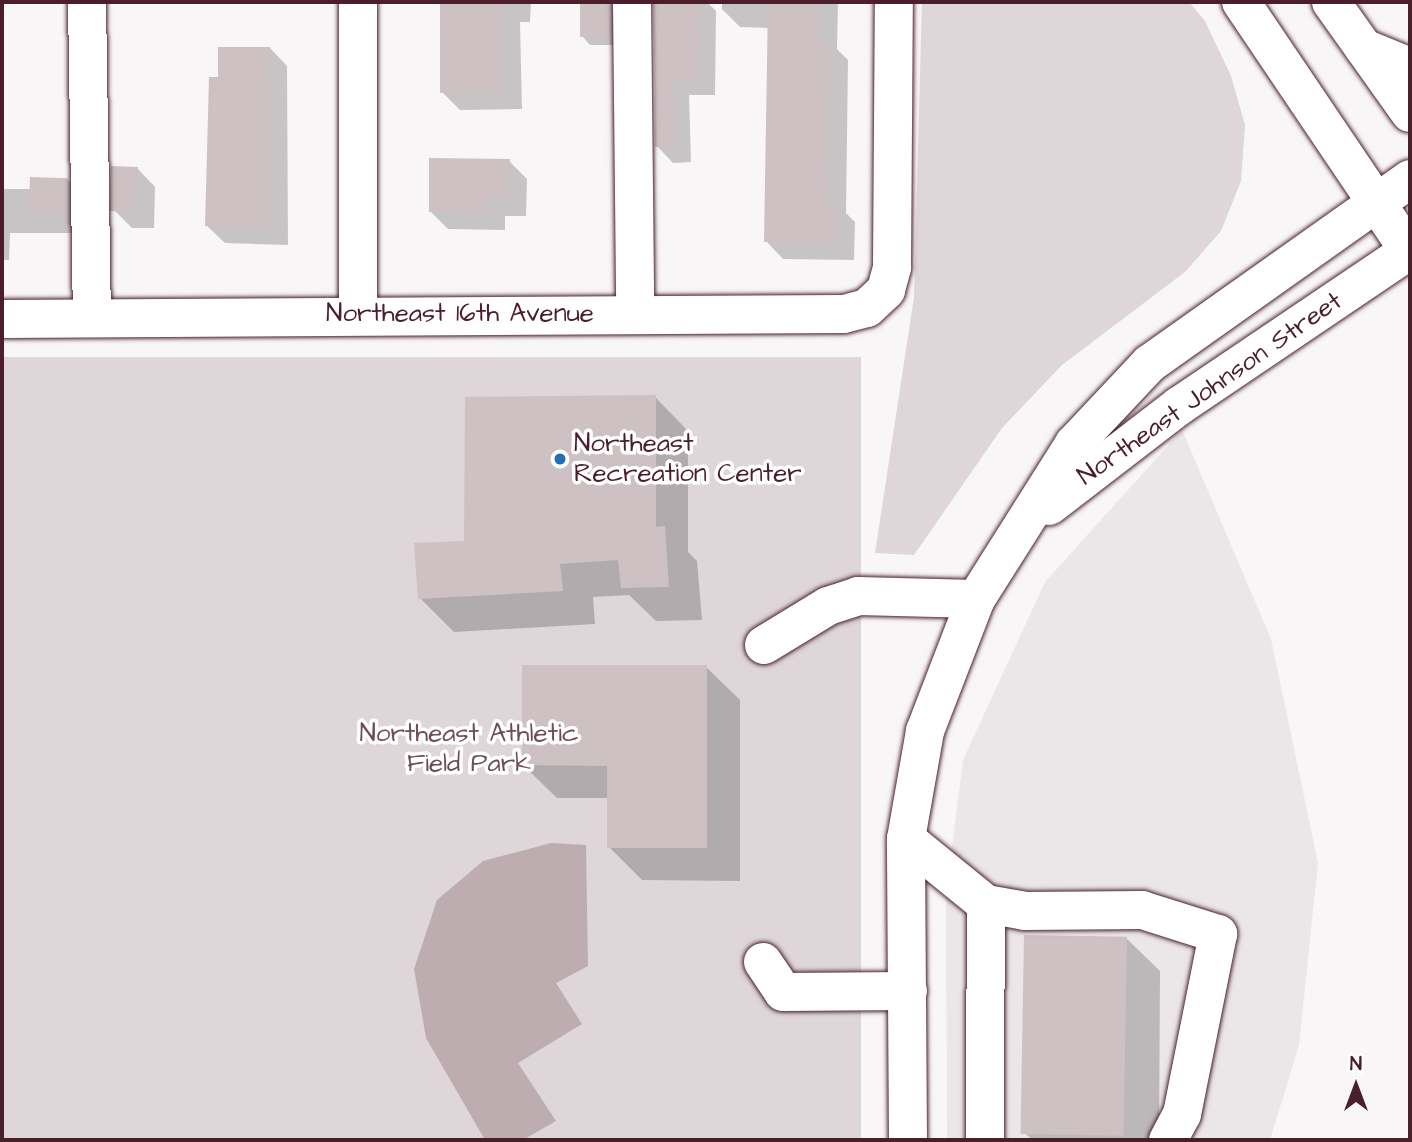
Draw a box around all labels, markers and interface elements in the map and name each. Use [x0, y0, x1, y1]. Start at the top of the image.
street label: Northeast Johnson Street [1072, 286, 1348, 492]
street label: Northeast 16th Avenue [326, 298, 594, 330]
place label: Northeast Recreation Center [574, 428, 802, 490]
marker: Northeast Recreation Center [552, 451, 568, 467]
park label: Northeast Athletic Field Park [359, 718, 579, 780]
north arrow [1321, 1051, 1391, 1121]
text: N [1350, 1051, 1362, 1078]

